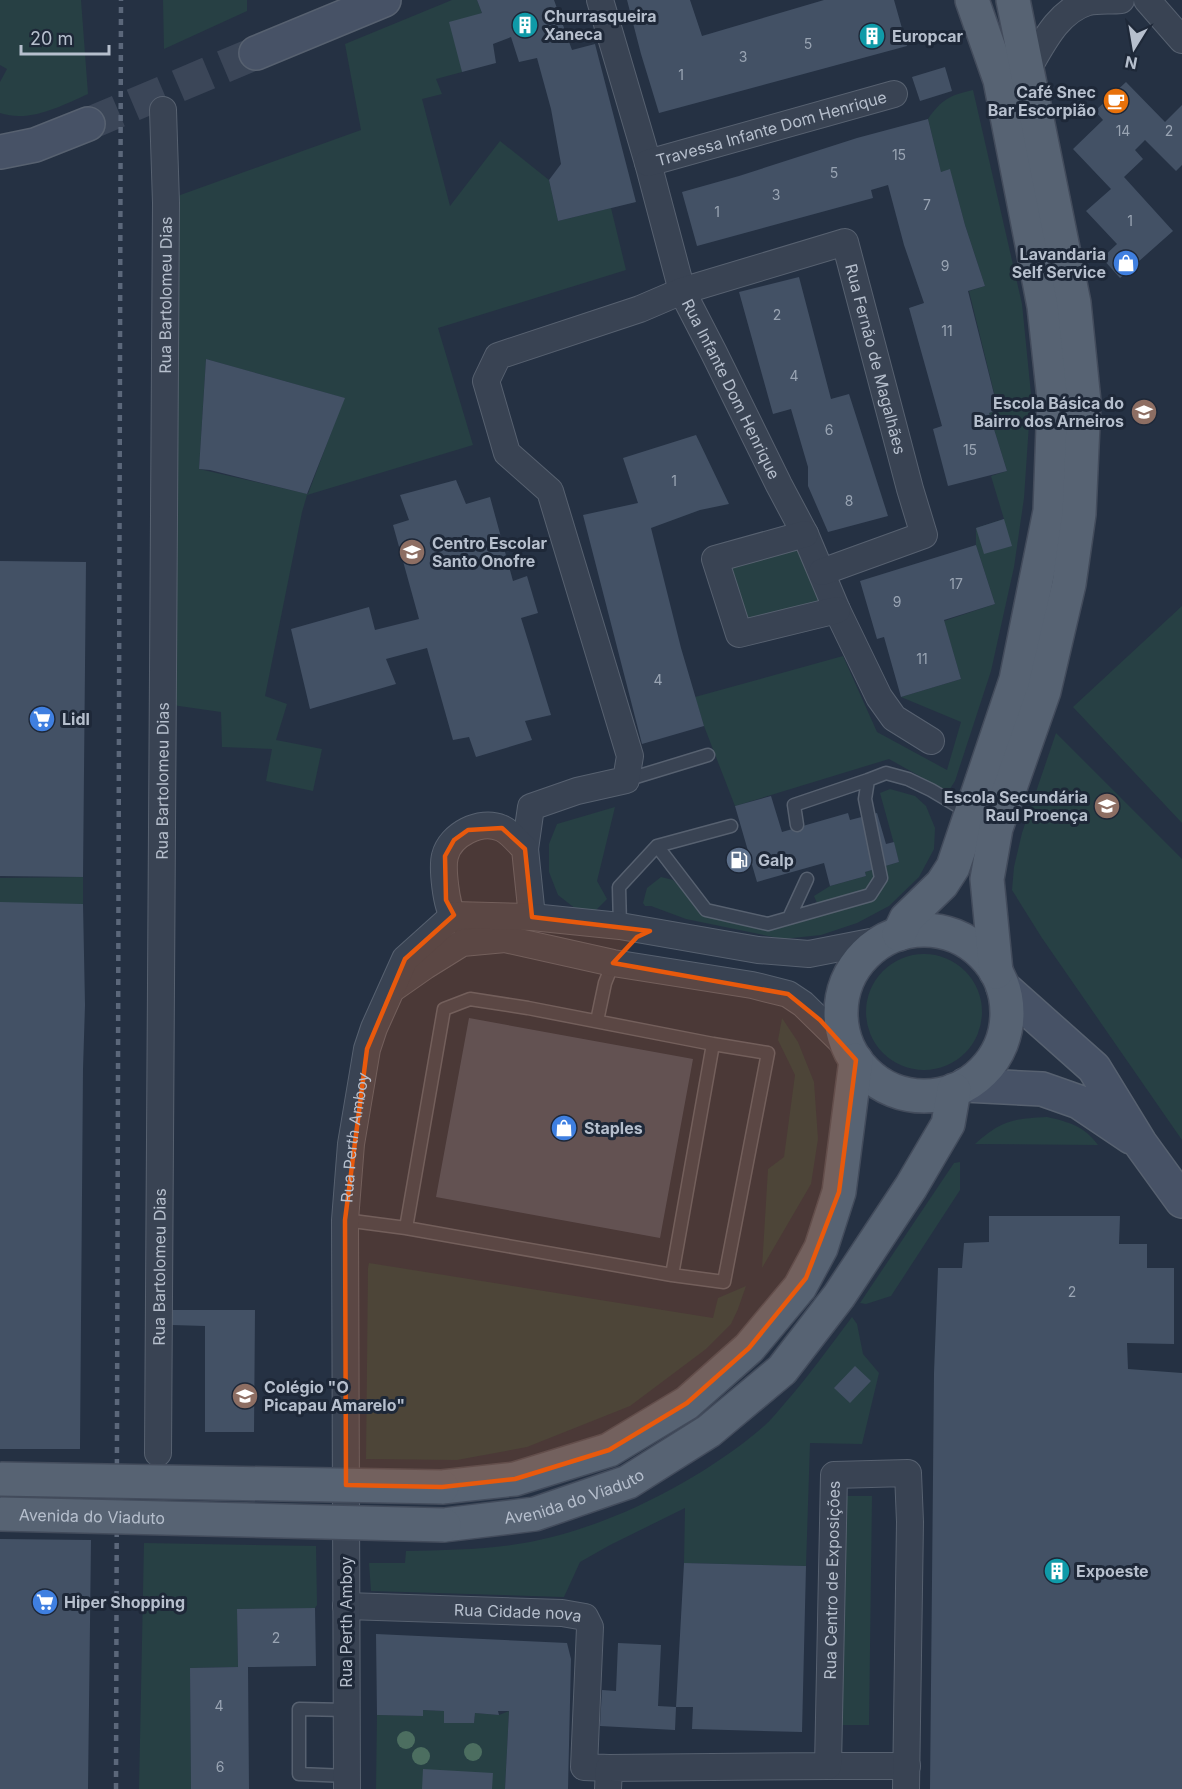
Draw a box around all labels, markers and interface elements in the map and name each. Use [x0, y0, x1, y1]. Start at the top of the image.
place label: Churrasqueira Xaneca [544, 6, 656, 44]
building icon: Churrasqueira Xaneca [510, 10, 540, 40]
scale bar [21, 18, 110, 56]
north arrow [1104, 18, 1164, 78]
building icon: Europcar [857, 21, 887, 51]
place label: Europcar [892, 26, 964, 46]
text: 20 m [30, 28, 73, 49]
house number: 5 [804, 35, 812, 52]
house number: 3 [739, 48, 747, 65]
text: N [1123, 52, 1139, 74]
house number: 1 [678, 66, 684, 83]
place label: Café Snec Bar Escorpião [988, 82, 1096, 120]
cafe icon: Café Snec Bar Escorpião [1101, 86, 1131, 116]
street label: Travessa Infante Dom Henrique [654, 87, 889, 170]
house number: 14 [1116, 122, 1130, 139]
house number: 2 [1165, 122, 1173, 139]
house number: 15 [892, 146, 906, 163]
house number: 5 [830, 164, 838, 181]
house number: 3 [772, 186, 780, 203]
house number: 7 [923, 196, 931, 213]
house number: 1 [714, 203, 720, 220]
house number: 1 [1127, 212, 1133, 229]
street label: Rua Bartolomeu Dias [155, 216, 176, 374]
place label: Lavandaria Self Service [1012, 244, 1106, 282]
shop icon: Lavandaria Self Service [1111, 248, 1141, 278]
house number: 9 [941, 257, 949, 274]
street label: Rua Fernão de Magalhães [841, 262, 910, 456]
street label: Rua Infante Dom Henrique [678, 295, 785, 482]
house number: 2 [773, 306, 781, 323]
house number: 11 [941, 322, 953, 339]
house number: 4 [789, 367, 799, 384]
place label: Escola Básica do Bairro dos Arneiros [973, 393, 1124, 431]
school or university icon: Escola Básica do Bairro dos Arneiros [1129, 397, 1159, 427]
house number: 6 [825, 421, 833, 438]
house number: 15 [963, 441, 977, 458]
house number: 1 [671, 472, 677, 489]
house number: 8 [845, 492, 853, 509]
place label: Centro Escolar Santo Onofre [432, 533, 547, 571]
school or university icon: Centro Escolar Santo Onofre [397, 537, 427, 567]
house number: 17 [949, 575, 963, 592]
house number: 9 [893, 593, 901, 610]
house number: 11 [916, 650, 928, 667]
house number: 4 [653, 671, 663, 688]
street label: Rua Bartolomeu Dias [152, 702, 173, 860]
supermarket icon: Lidl [27, 704, 57, 734]
place label: Lidl [62, 709, 90, 729]
place label: Escola Secundária Raul Proença [944, 787, 1088, 825]
school or university icon: Escola Secundária Raul Proença [1092, 791, 1122, 821]
fuel station icon: Galp [724, 845, 754, 875]
place label: Galp [758, 850, 794, 870]
street label: Rua Perth Amboy [336, 1071, 373, 1204]
shop icon: Staples [549, 1113, 579, 1143]
place label: Staples [584, 1118, 643, 1138]
street label: Rua Bartolomeu Dias [149, 1188, 170, 1346]
house number: 2 [1068, 1283, 1076, 1300]
place label: Colégio "O Picapau Amarelo" [264, 1377, 405, 1415]
school or university icon: Colégio "O Picapau Amarelo" [230, 1381, 260, 1411]
street label: Avenida do Viaduto [503, 1464, 648, 1528]
street label: Rua Centro de Exposições [820, 1480, 844, 1680]
street label: Avenida do Viaduto [19, 1504, 165, 1528]
street label: Rua Perth Amboy [336, 1556, 356, 1688]
building icon: Expoeste [1042, 1556, 1072, 1586]
place label: Expoeste [1076, 1561, 1149, 1581]
supermarket icon: Hiper Shopping [30, 1587, 60, 1617]
place label: Hiper Shopping [64, 1592, 185, 1612]
street label: Rua Cidade nova [454, 1600, 583, 1626]
house number: 2 [272, 1629, 280, 1646]
house number: 4 [214, 1697, 224, 1714]
house number: 6 [216, 1758, 224, 1775]

